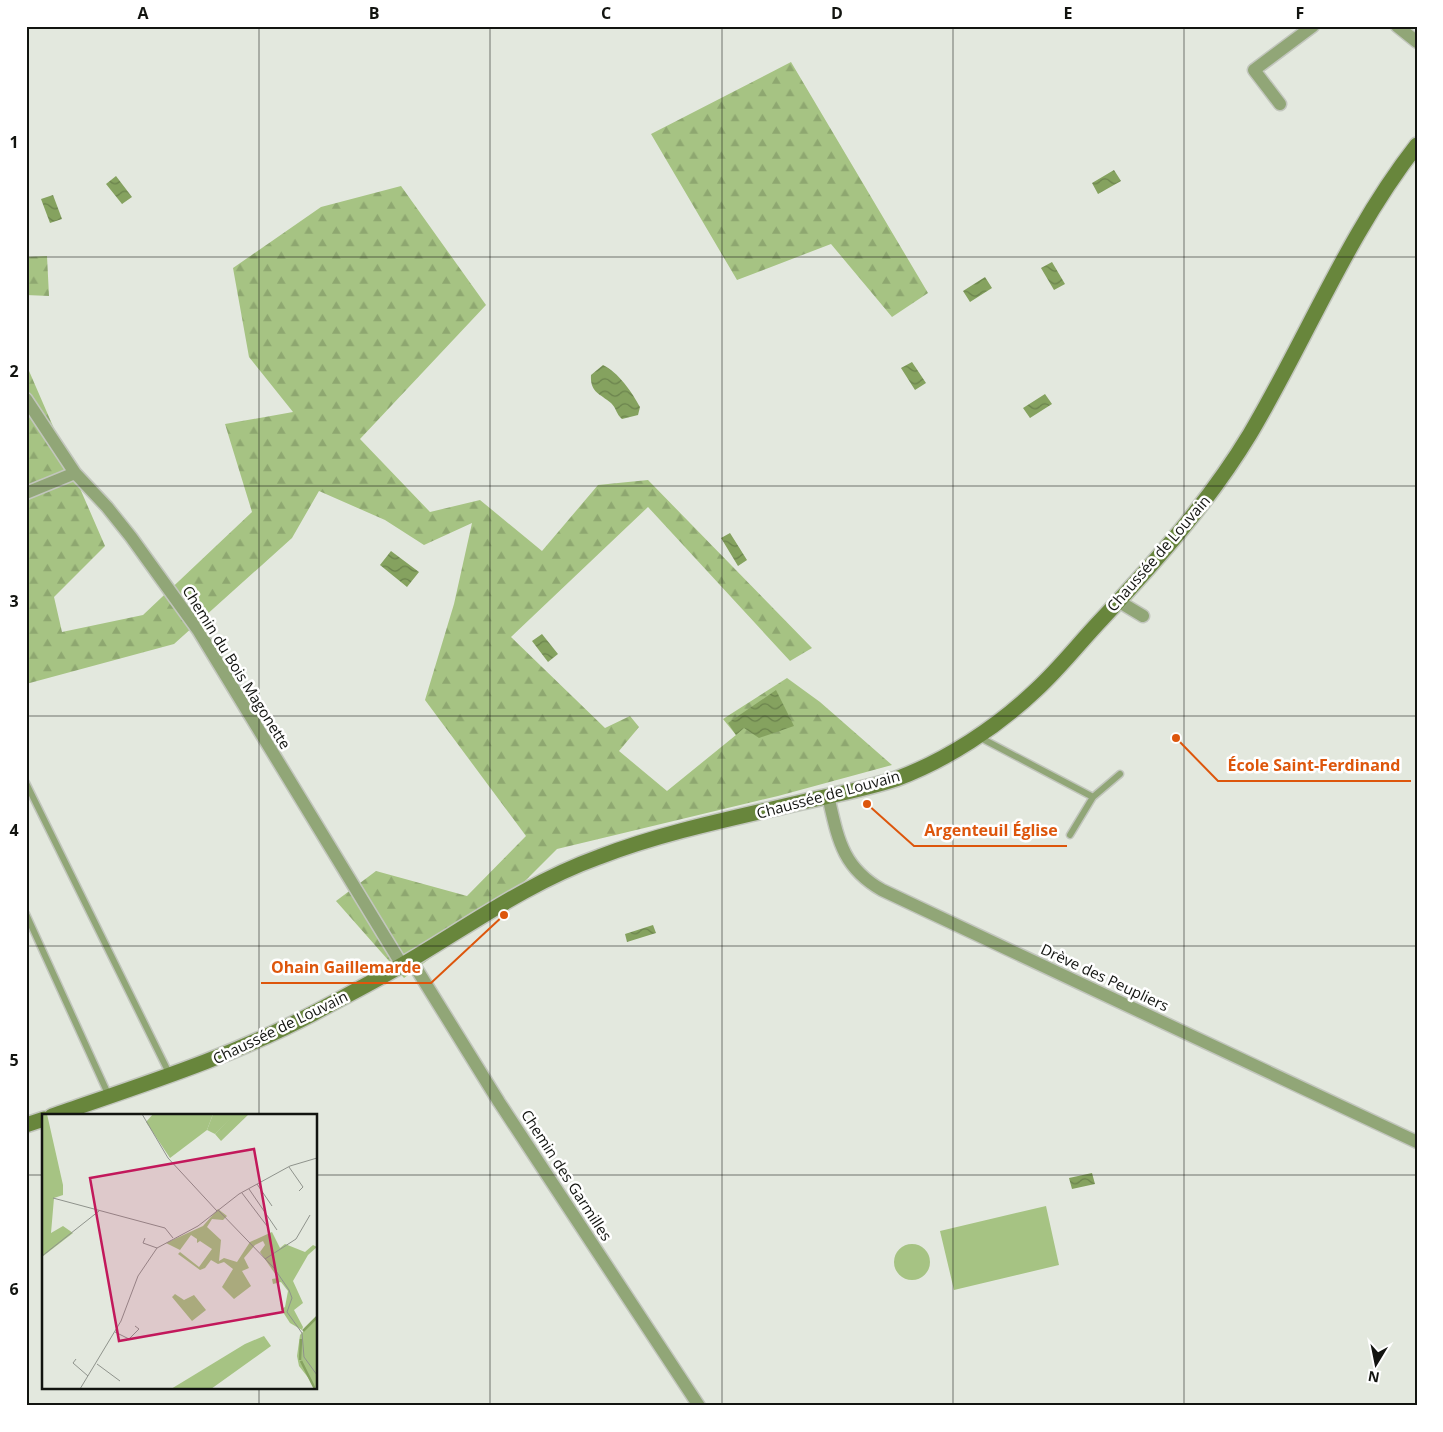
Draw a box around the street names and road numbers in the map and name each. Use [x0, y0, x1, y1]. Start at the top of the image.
street label: Chaussée de Louvain [1102, 491, 1214, 615]
street label: Chemin du Bois Magonette [178, 581, 296, 753]
street label: Chaussée de Louvain [754, 765, 902, 823]
street label: Drève des Peupliers [1038, 939, 1172, 1015]
street label: Chaussée de Louvain [209, 986, 351, 1068]
street label: Chemin des Garmilles [517, 1106, 617, 1244]

